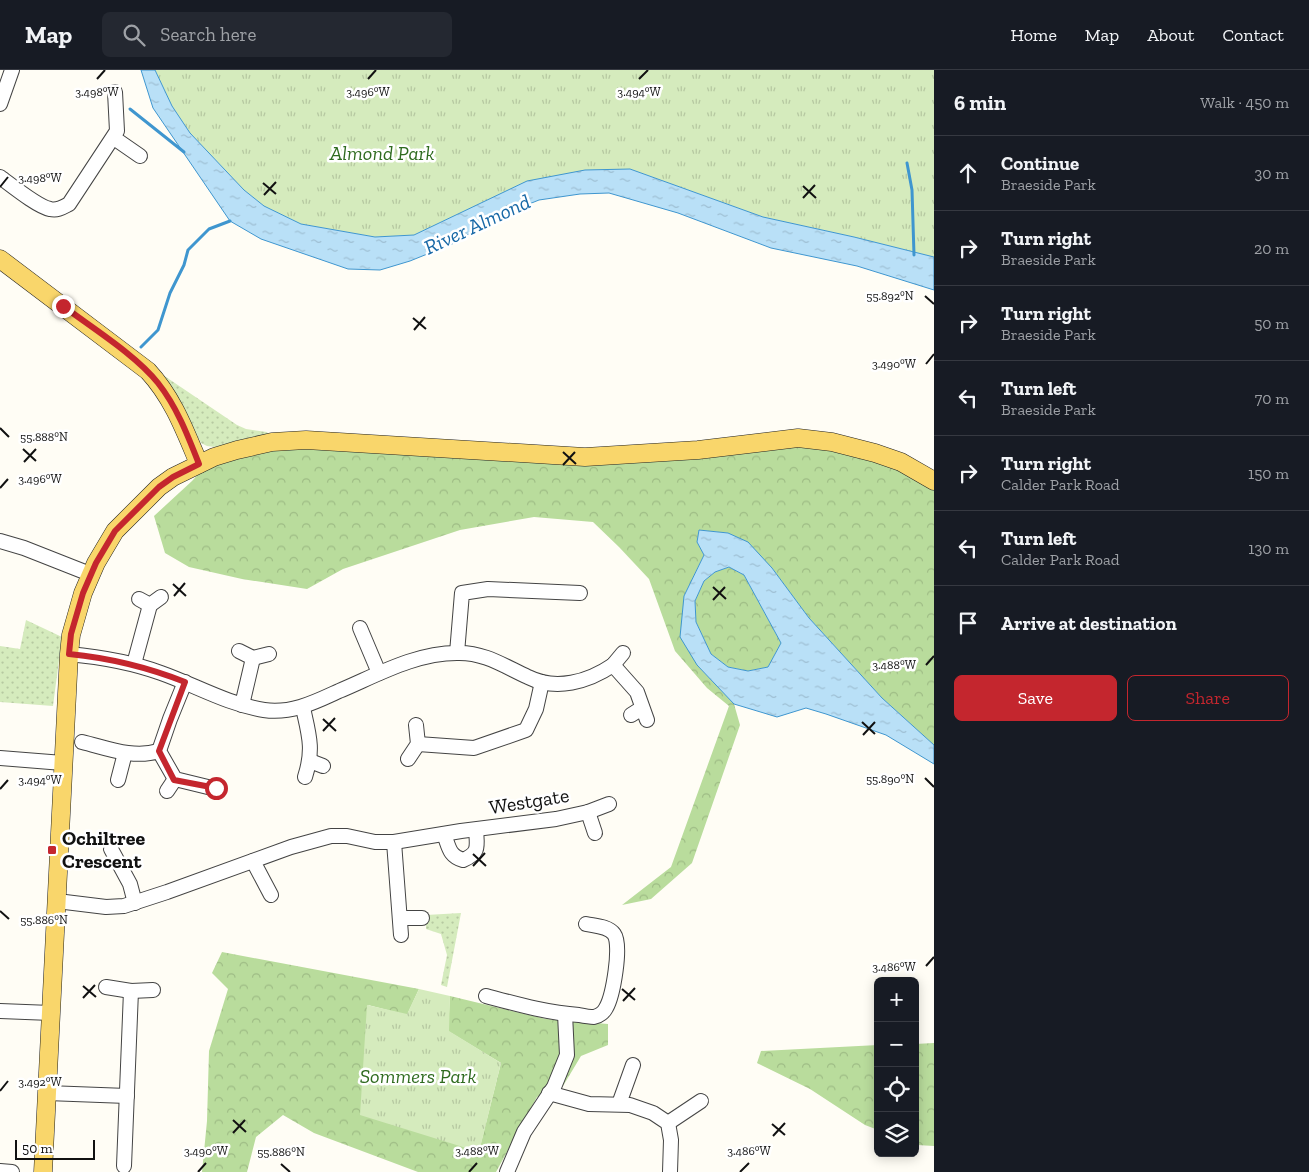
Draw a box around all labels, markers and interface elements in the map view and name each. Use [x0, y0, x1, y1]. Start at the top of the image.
search box [102, 12, 452, 57]
text: Map [25, 20, 72, 49]
icon: search [120, 21, 148, 49]
text: Search here [160, 23, 257, 46]
text: Home [1010, 24, 1057, 46]
text: Map [1085, 24, 1119, 46]
text: About [1147, 24, 1194, 46]
text: Contact [1222, 24, 1284, 46]
text: 3.498°W [75, 85, 120, 99]
text: 3.496°W [346, 85, 391, 99]
text: 3.494°W [617, 85, 661, 99]
text: 6 min [954, 90, 1006, 115]
text: Walk · 450 m [1200, 93, 1289, 112]
park label: Almond Park [329, 141, 434, 165]
text: Continue [1001, 152, 1079, 175]
icon: ahead [954, 159, 982, 187]
text: 30 m [1255, 164, 1289, 183]
text: 3.498°W [18, 171, 63, 185]
text: Braeside Park [1001, 175, 1096, 194]
water label: River Almond [420, 188, 534, 260]
text: Turn right [1001, 227, 1091, 250]
icon: right [954, 234, 982, 262]
text: 20 m [1254, 239, 1289, 258]
text: Braeside Park [1001, 250, 1096, 269]
text: 55.892°N [866, 289, 914, 303]
route end [52, 295, 75, 318]
text: Turn right [1001, 302, 1091, 325]
icon: right [954, 309, 982, 337]
text: 50 m [1254, 314, 1289, 333]
text: Braeside Park [1001, 325, 1096, 344]
text: 3.490°W [872, 357, 917, 371]
text: Turn left [1001, 377, 1076, 400]
icon: left [954, 384, 982, 412]
text: 70 m [1255, 389, 1289, 408]
text: Braeside Park [1001, 400, 1096, 419]
text: 55.888°N [20, 430, 68, 444]
text: Turn right [1001, 452, 1091, 475]
icon: right [954, 459, 982, 487]
text: 150 m [1248, 464, 1289, 483]
text: 3.496°W [18, 472, 63, 486]
text: Calder Park Road [1001, 475, 1120, 494]
text: Turn left [1001, 527, 1076, 550]
icon: left [954, 534, 982, 562]
text: 130 m [1248, 539, 1289, 558]
text: Calder Park Road [1001, 550, 1120, 569]
icon: arrive [954, 609, 982, 637]
text: Arrive at destination [1001, 612, 1177, 635]
text: 3.488°W [872, 658, 917, 672]
button: Save [954, 675, 1117, 721]
button: Share [1127, 675, 1289, 721]
text: 55.890°N [866, 772, 914, 786]
text: 3.494°W [18, 773, 62, 787]
route start [205, 777, 228, 800]
street label: Westgate [487, 783, 571, 819]
place label: Ochiltree Crescent [62, 826, 145, 873]
marker: Ochiltree Crescent [46, 844, 58, 856]
text: 55.886°N [20, 913, 68, 927]
text: 3.486°W [872, 960, 917, 974]
map controls [874, 977, 919, 1157]
button: + [874, 977, 919, 1022]
button: − [874, 1022, 919, 1067]
park label: Sommers Park [360, 1064, 476, 1088]
button: locate [874, 1067, 919, 1112]
text: 3.492°W [18, 1075, 62, 1089]
button: layers [874, 1112, 919, 1157]
scale bar [15, 1137, 95, 1160]
text: 50 m [22, 1140, 53, 1157]
text: 3.490°W [184, 1144, 229, 1158]
text: 3.488°W [455, 1144, 500, 1158]
text: 3.486°W [727, 1144, 772, 1158]
text: 55.886°N [257, 1145, 305, 1159]

